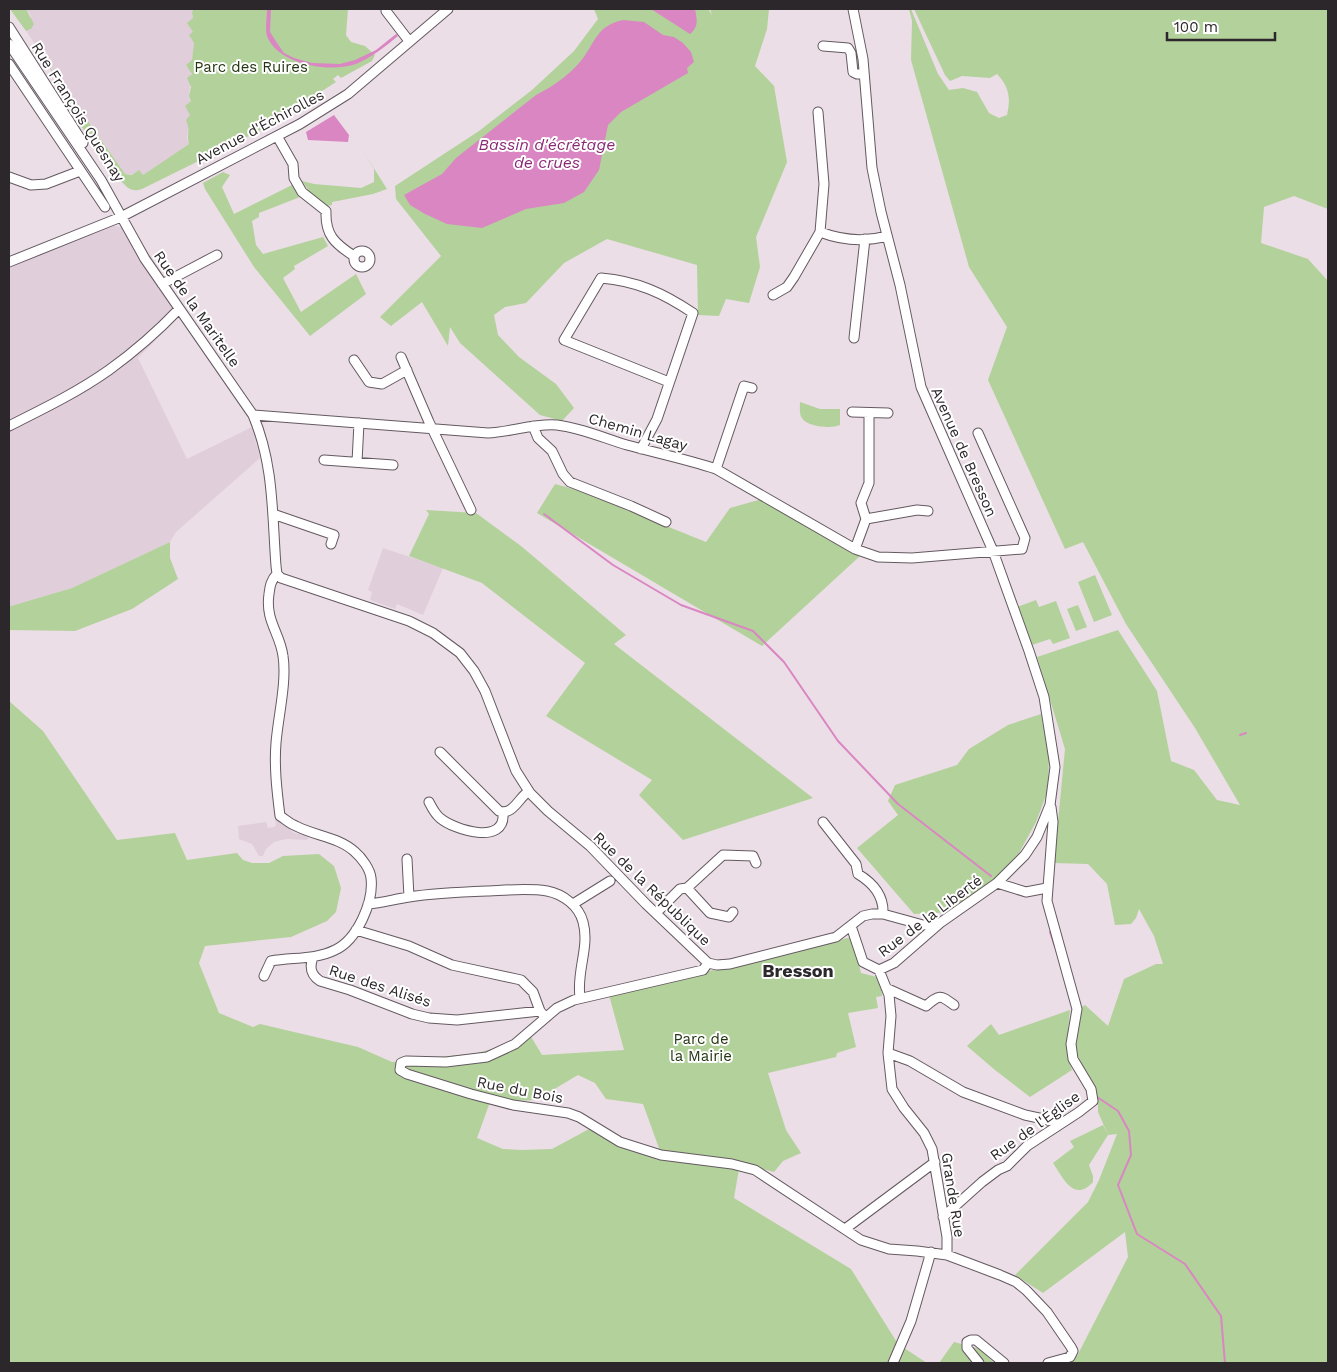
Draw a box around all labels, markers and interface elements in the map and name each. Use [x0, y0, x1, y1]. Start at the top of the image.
scale bar [1167, 10, 1274, 42]
text: 100 m [1174, 18, 1218, 36]
street label: Rue François Quesnay [28, 39, 129, 185]
park label: Parc des Ruires [194, 58, 308, 76]
street label: Avenue d'Échirolles [193, 86, 327, 168]
water label: Bassin d'écrêtage de crues [479, 135, 615, 172]
street label: Rue de la Maritelle [150, 247, 244, 371]
street label: Avenue de Bresson [927, 384, 1001, 520]
street label: Chemin Lagay [586, 409, 690, 455]
street label: Rue de la République [590, 828, 714, 950]
street label: Rue de la Liberté [874, 871, 986, 961]
district label: Bresson [762, 960, 834, 981]
street label: Rue des Alisés [327, 961, 433, 1011]
park label: Parc de la Mairie [670, 1030, 732, 1065]
street label: Rue du Bois [475, 1073, 565, 1107]
street label: Rue de l'Église [987, 1087, 1083, 1165]
street label: Grande Rue [937, 1151, 969, 1239]

